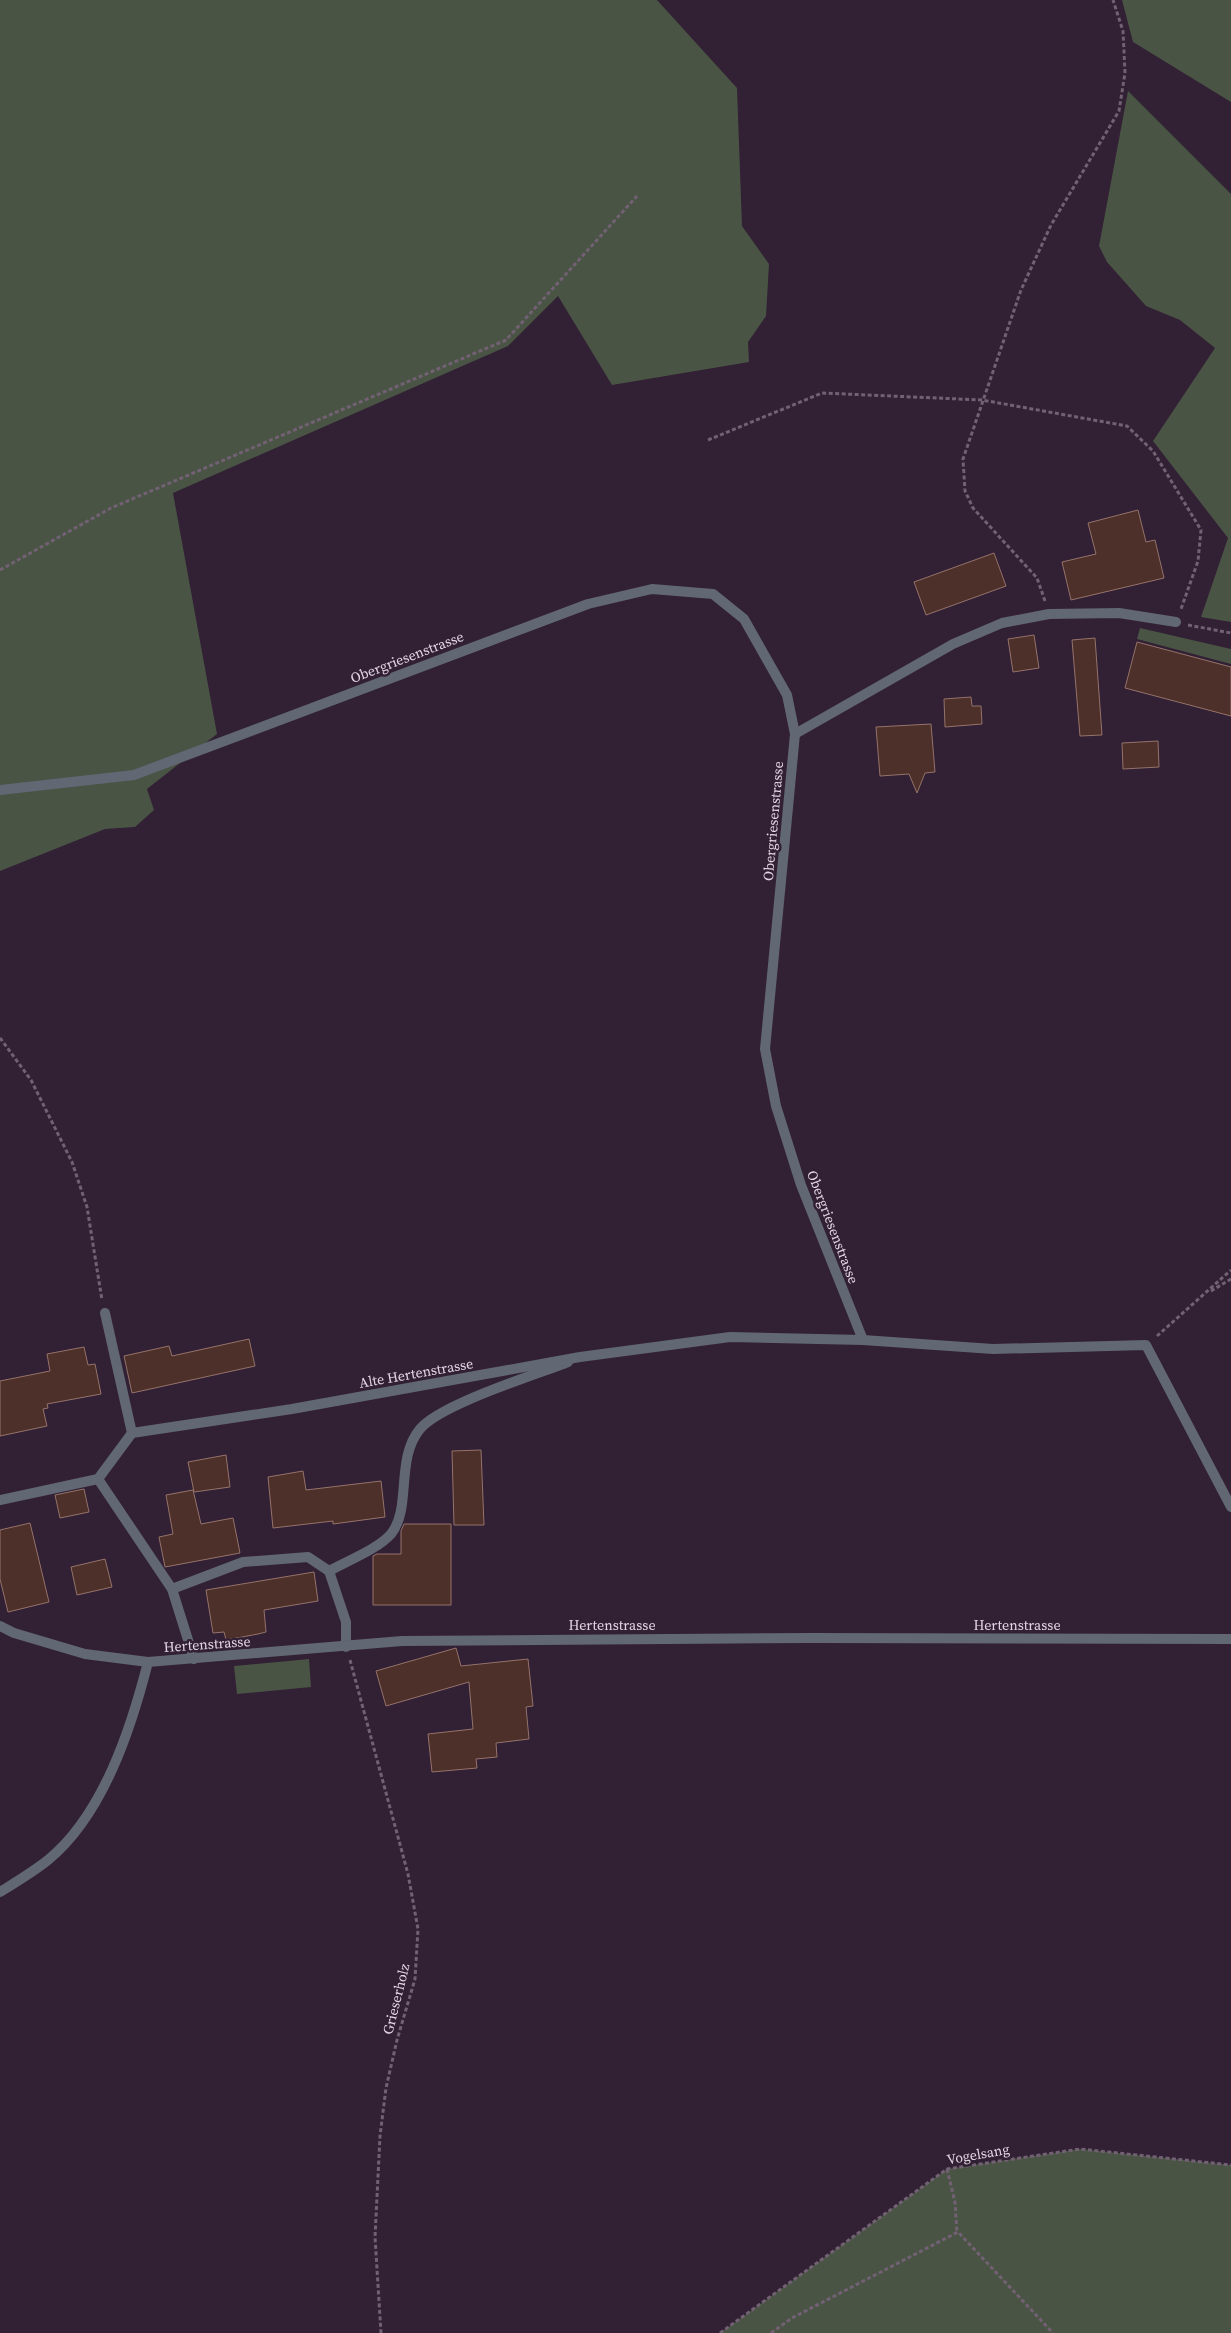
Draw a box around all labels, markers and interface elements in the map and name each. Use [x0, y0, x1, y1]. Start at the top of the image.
street label: Obergriesenstrasse [347, 626, 467, 688]
street label: Obergriesenstrasse [758, 760, 788, 882]
street label: Obergriesenstrasse [802, 1167, 864, 1287]
street label: Alte Hertenstrasse [357, 1353, 475, 1393]
street label: Hertenstrasse [568, 1615, 656, 1635]
street label: Hertenstrasse [973, 1615, 1061, 1635]
street label: Hertenstrasse [163, 1631, 251, 1657]
street label: Grieserholz [378, 1961, 415, 2036]
street label: Vogelsang [945, 2139, 1011, 2169]

